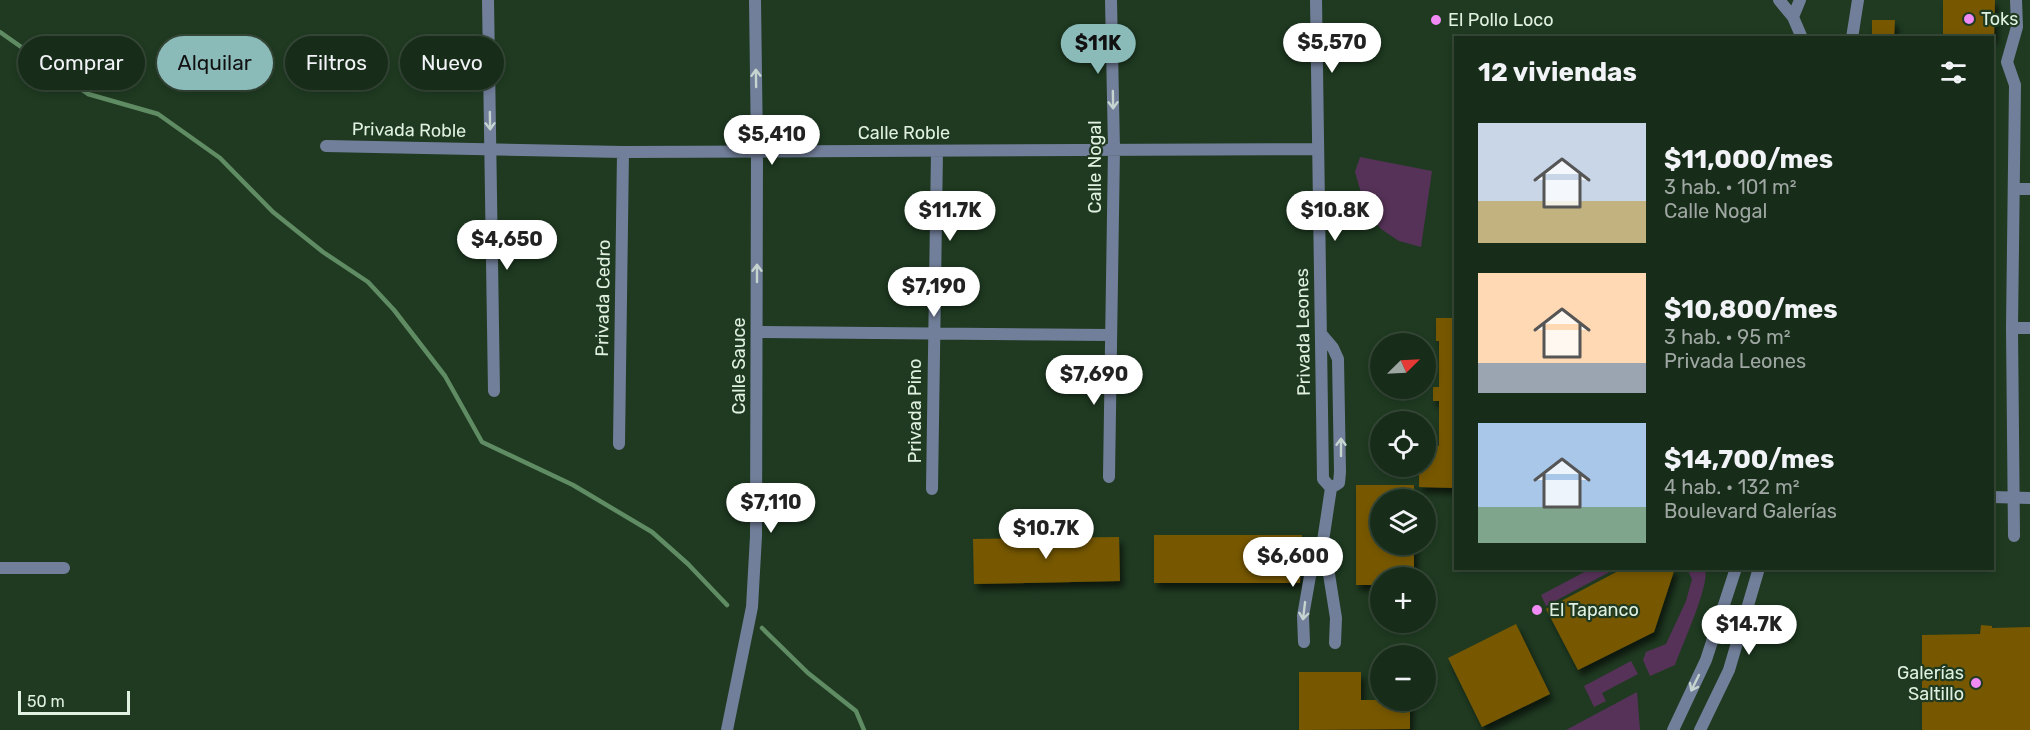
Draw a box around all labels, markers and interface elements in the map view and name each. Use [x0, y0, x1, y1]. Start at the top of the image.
place label: Toks [1981, 8, 2018, 30]
place label: El Pollo Loco [1448, 9, 1554, 31]
marker: Toks [1962, 12, 1976, 26]
marker: El Pollo Loco [1429, 13, 1443, 27]
pin: $5,570 [1283, 23, 1381, 74]
pin: $11K [1062, 24, 1134, 75]
text: $5,570 [1297, 30, 1367, 54]
text: $11K [1075, 31, 1121, 55]
chip: Comprar [18, 36, 145, 90]
chip: Alquilar [157, 36, 273, 90]
chip: Filtros [285, 36, 388, 90]
chip: Nuevo [400, 36, 504, 90]
icon: filters [1937, 56, 1970, 89]
text: 12 viviendas [1478, 57, 1637, 88]
one-way arrow [750, 69, 762, 89]
one-way arrow [1108, 90, 1119, 110]
one-way arrow [484, 111, 496, 131]
pin: $5,410 [723, 115, 821, 166]
street label: Privada Roble [352, 118, 466, 142]
street label: Calle Nogal [1084, 120, 1106, 214]
text: $5,410 [738, 122, 806, 146]
street label: Calle Roble [858, 122, 950, 144]
text: $11,000/mes [1664, 144, 1833, 175]
icon: home [1526, 147, 1598, 219]
text: 3 hab. · 101 m² [1664, 175, 1797, 199]
pin: $11.7K [901, 191, 999, 242]
pin: $10.8K [1286, 191, 1384, 242]
text: $11.7K [918, 198, 982, 222]
text: $10.8K [1300, 198, 1370, 222]
text: Calle Nogal [1664, 199, 1767, 223]
pin: $4,650 [458, 220, 556, 271]
text: $4,650 [471, 227, 543, 251]
street label: Privada Cedro [591, 239, 615, 357]
one-way arrow [751, 264, 763, 284]
pin: $7,190 [885, 267, 983, 318]
street label: Privada Leones [1291, 268, 1315, 396]
text: $7,190 [902, 274, 966, 298]
text: $10,800/mes [1664, 294, 1838, 325]
icon: home [1526, 297, 1598, 369]
street label: Calle Sauce [728, 317, 750, 415]
text: 3 hab. · 95 m² [1664, 325, 1791, 349]
north arrow [1370, 333, 1436, 399]
map controls [1370, 333, 1436, 711]
text: Privada Leones [1664, 349, 1806, 373]
pin: $7,690 [1045, 355, 1143, 406]
street label: Privada Pino [904, 359, 926, 463]
text: $7,690 [1060, 362, 1128, 386]
button: locate [1370, 411, 1436, 477]
one-way arrow [1335, 438, 1347, 458]
text: $14,700/mes [1664, 444, 1834, 475]
icon: home [1526, 447, 1598, 519]
text: 4 hab. · 132 m² [1664, 475, 1800, 499]
pin: $7,110 [722, 483, 820, 534]
button: layers [1370, 489, 1436, 555]
text: $7,110 [740, 490, 802, 514]
text: Boulevard Galerías [1664, 499, 1837, 523]
pin: $10.7K [997, 509, 1095, 560]
text: $10.7K [1013, 516, 1079, 540]
pin: $6,600 [1244, 537, 1342, 588]
text: $6,600 [1257, 544, 1329, 568]
button: + [1370, 567, 1436, 633]
place label: El Tapanco [1549, 599, 1639, 621]
one-way arrow [1298, 601, 1309, 621]
marker: El Tapanco [1530, 603, 1544, 617]
pin: $14.7K [1700, 605, 1798, 656]
text: $14.7K [1716, 612, 1782, 636]
button: − [1370, 645, 1436, 711]
place label: Galerías Saltillo [1897, 662, 1964, 705]
one-way arrow [1689, 673, 1700, 691]
marker: Galerías Saltillo [1969, 676, 1983, 690]
scale bar [18, 688, 130, 716]
text: 50 m [27, 692, 65, 711]

